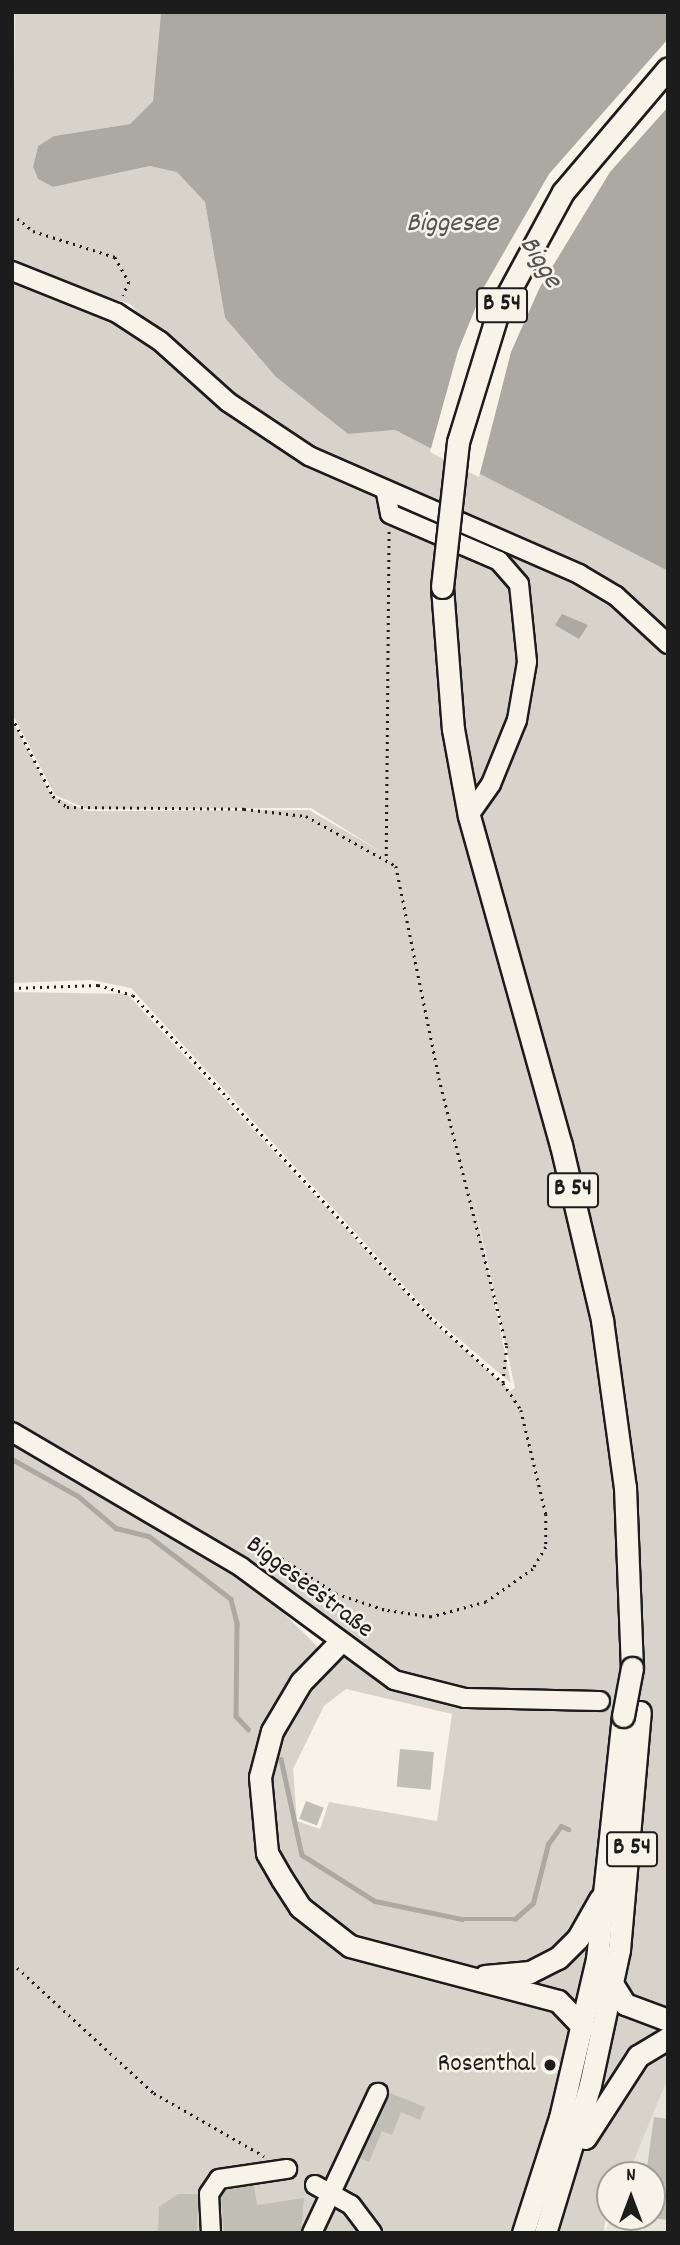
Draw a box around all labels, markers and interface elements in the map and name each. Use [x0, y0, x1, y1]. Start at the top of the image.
water label: Biggesee [406, 208, 498, 242]
water label: Bigge [510, 231, 568, 295]
road number: B 54 [476, 284, 528, 326]
road number: B 54 [547, 1170, 599, 1210]
street label: Biggeseestraße [239, 1530, 379, 1646]
road number: B 54 [606, 1828, 658, 1870]
place label: Rosenthal [437, 2049, 536, 2081]
marker: Rosenthal [542, 2057, 558, 2073]
north arrow [596, 2161, 666, 2231]
text: N [626, 2163, 636, 2190]

